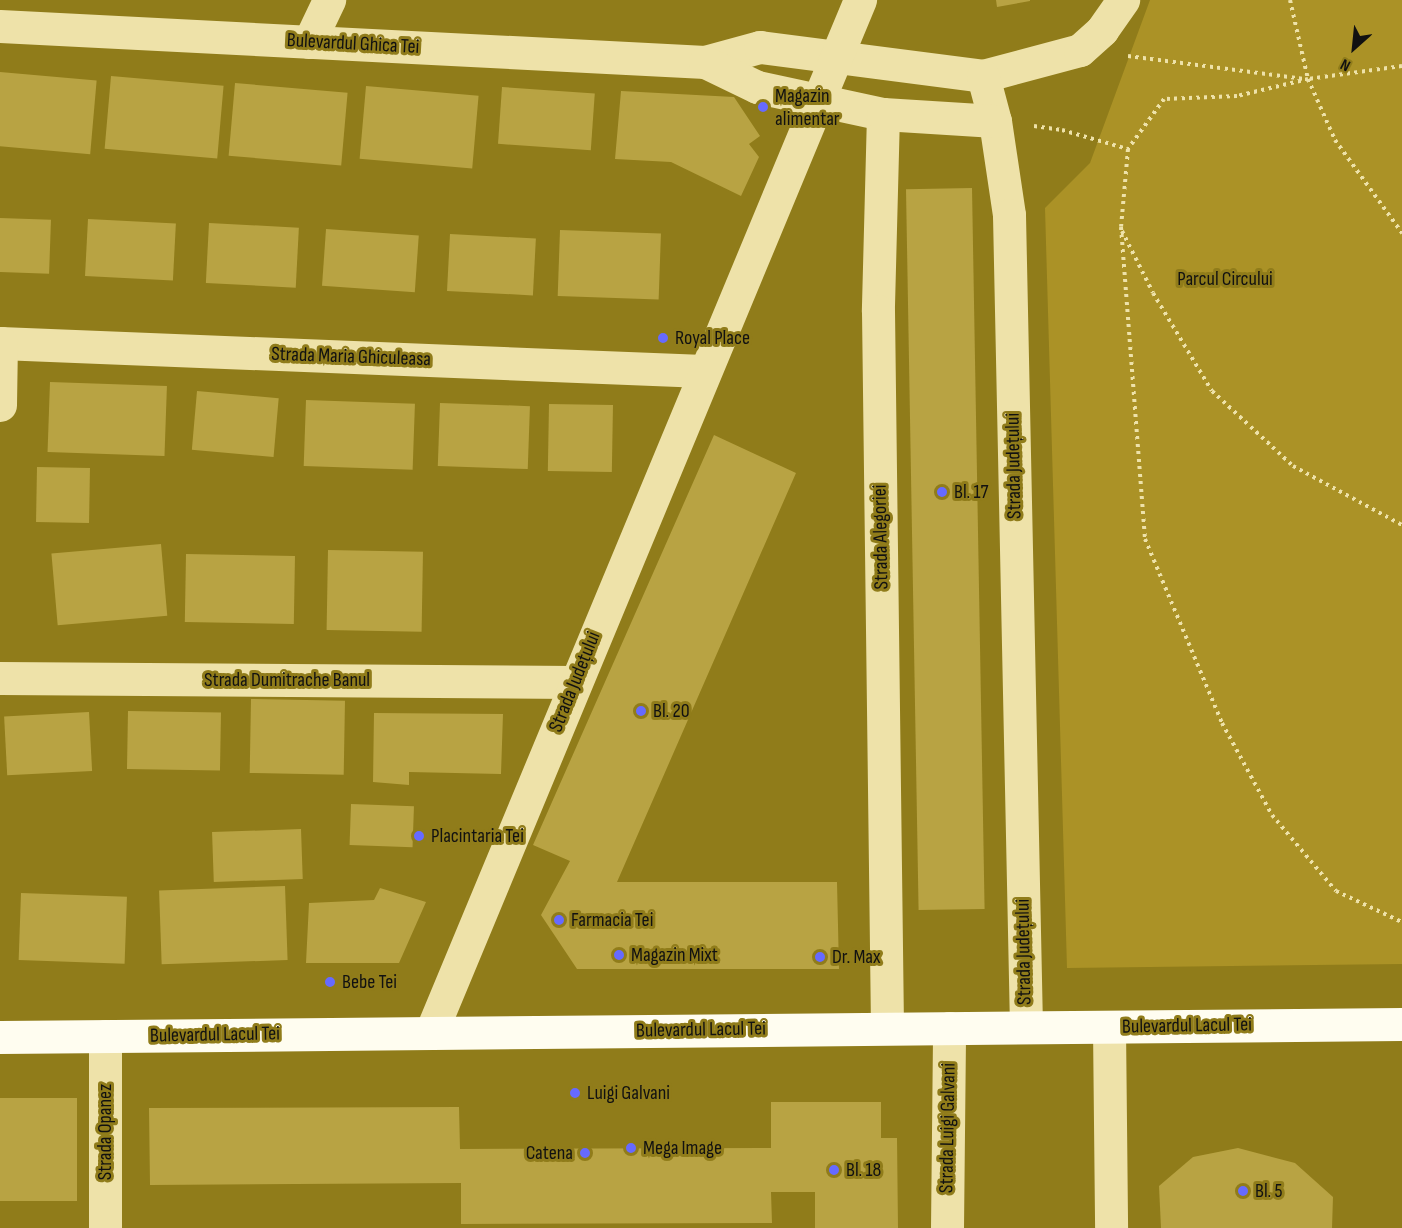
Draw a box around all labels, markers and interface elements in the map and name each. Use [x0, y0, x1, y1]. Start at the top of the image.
north arrow [1324, 18, 1384, 78]
street label: Bulevardul Ghica Tei [286, 29, 420, 59]
text: N [1337, 54, 1354, 75]
place label: Magazin alimentar [775, 84, 840, 131]
marker: Magazin alimentar [756, 100, 770, 114]
park label: Parcul Circului [1177, 267, 1273, 291]
place label: Royal Place [675, 326, 750, 350]
marker: Royal Place [656, 331, 670, 345]
street label: Strada Maria Ghiculeasa [271, 342, 431, 372]
street label: Strada Județului [1001, 413, 1027, 519]
place label: Bl. 17 [954, 480, 989, 504]
street label: Strada Alegoriei [868, 484, 894, 590]
marker: Bl. 17 [935, 485, 949, 499]
street label: Strada Județului [544, 628, 606, 736]
street label: Strada Dumitrache Banul [204, 668, 370, 692]
place label: Bl. 20 [653, 699, 690, 723]
marker: Bl. 20 [634, 704, 648, 718]
place label: Placintaria Tei [431, 824, 524, 848]
marker: Placintaria Tei [412, 829, 426, 843]
street label: Strada Județului [1011, 899, 1037, 1005]
place label: Farmacia Tei [571, 908, 653, 932]
marker: Farmacia Tei [552, 913, 566, 927]
place label: Magazin Mixt [631, 943, 718, 967]
place label: Dr. Max [832, 945, 880, 969]
marker: Magazin Mixt [612, 948, 626, 962]
marker: Dr. Max [813, 950, 827, 964]
place label: Bebe Tei [342, 970, 397, 994]
marker: Bebe Tei [323, 975, 337, 989]
street label: Bulevardul Lacul Tei [1122, 1013, 1252, 1039]
street label: Bulevardul Lacul Tei [636, 1017, 766, 1043]
street label: Bulevardul Lacul Tei [150, 1022, 280, 1048]
street label: Strada Luigi Galvani [935, 1063, 961, 1193]
place label: Luigi Galvani [587, 1081, 670, 1105]
street label: Strada Opanez [93, 1084, 117, 1180]
marker: Luigi Galvani [568, 1086, 582, 1100]
place label: Mega Image [643, 1136, 722, 1160]
place label: Catena [526, 1141, 573, 1165]
marker: Mega Image [624, 1141, 638, 1155]
marker: Catena [578, 1146, 592, 1160]
place label: Bl. 18 [846, 1158, 881, 1182]
marker: Bl. 18 [827, 1163, 841, 1177]
place label: Bl. 5 [1255, 1179, 1283, 1203]
marker: Bl. 5 [1236, 1184, 1250, 1198]

